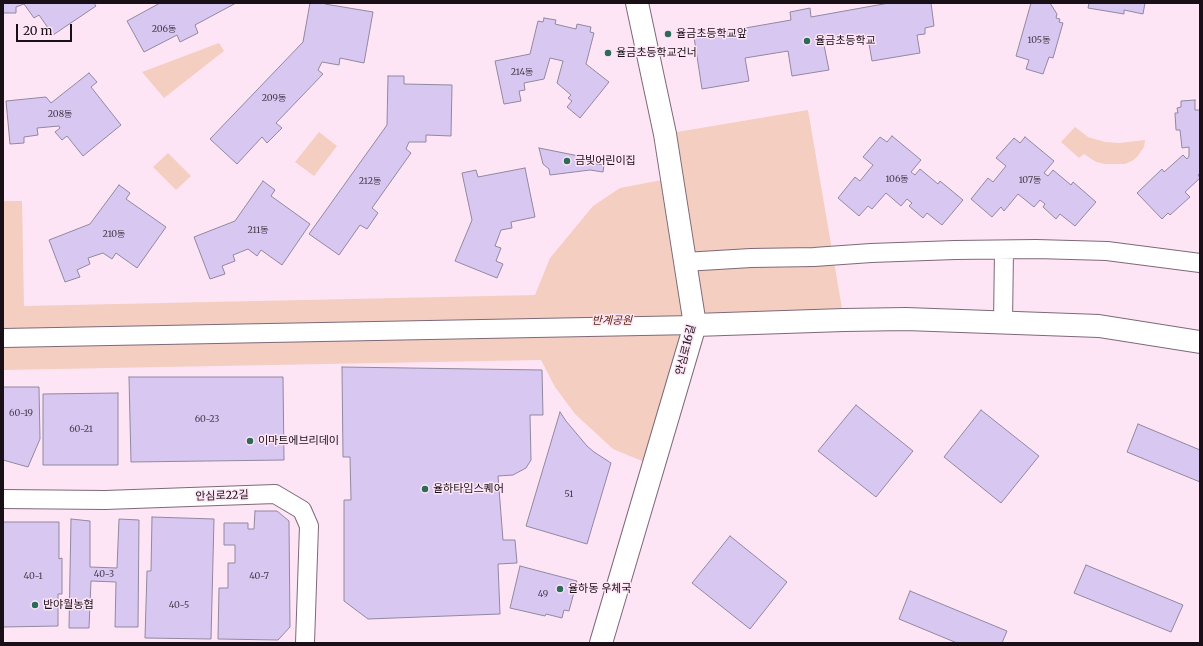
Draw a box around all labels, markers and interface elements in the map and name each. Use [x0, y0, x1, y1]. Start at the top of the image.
scale bar [18, 16, 74, 42]
text: 20 m [23, 23, 52, 38]
house number: 206동 [152, 24, 176, 34]
place label: 율금초등학교앞 [676, 27, 747, 41]
marker: 율금초등학교앞 [663, 29, 673, 39]
place label: 율금초등학교 [815, 34, 876, 48]
house number: 105동 [1028, 35, 1050, 45]
marker: 율금초등학교 [802, 36, 812, 46]
place label: 율금초등학교건너 [616, 46, 697, 60]
marker: 율금초등학교건너 [603, 48, 613, 58]
house number: 214동 [511, 67, 533, 77]
house number: 209동 [262, 93, 286, 103]
house number: 208동 [48, 109, 72, 119]
place label: 금빛어린이집 [575, 154, 636, 168]
marker: 금빛어린이집 [562, 156, 572, 166]
house number: 106동 [885, 174, 909, 184]
house number: 107동 [1019, 175, 1041, 185]
house number: 212동 [359, 176, 381, 186]
house number: 211동 [247, 225, 269, 235]
house number: 210동 [103, 229, 125, 239]
park label: 반계공원 [592, 314, 632, 328]
street label: 안심로16길 [673, 323, 699, 377]
house number: 60-19 [9, 408, 33, 418]
house number: 60-23 [195, 414, 219, 424]
house number: 60-21 [69, 424, 93, 434]
place label: 이마트에브리데이 [258, 434, 339, 448]
marker: 이마트에브리데이 [245, 436, 255, 446]
place label: 율하타임스퀘어 [433, 482, 504, 496]
marker: 율하타임스퀘어 [420, 484, 430, 494]
street label: 안심로22길 [195, 488, 249, 504]
house number: 51 [565, 489, 573, 499]
house number: 40-3 [94, 569, 114, 579]
house number: 40-1 [23, 571, 43, 581]
house number: 40-7 [249, 571, 269, 581]
place label: 율하동 우체국 [568, 582, 631, 596]
marker: 율하동 우체국 [555, 584, 565, 594]
house number: 49 [538, 589, 548, 599]
place label: 반야월농협 [43, 598, 94, 612]
marker: 반야월농협 [30, 600, 40, 610]
house number: 40-5 [169, 600, 189, 610]

